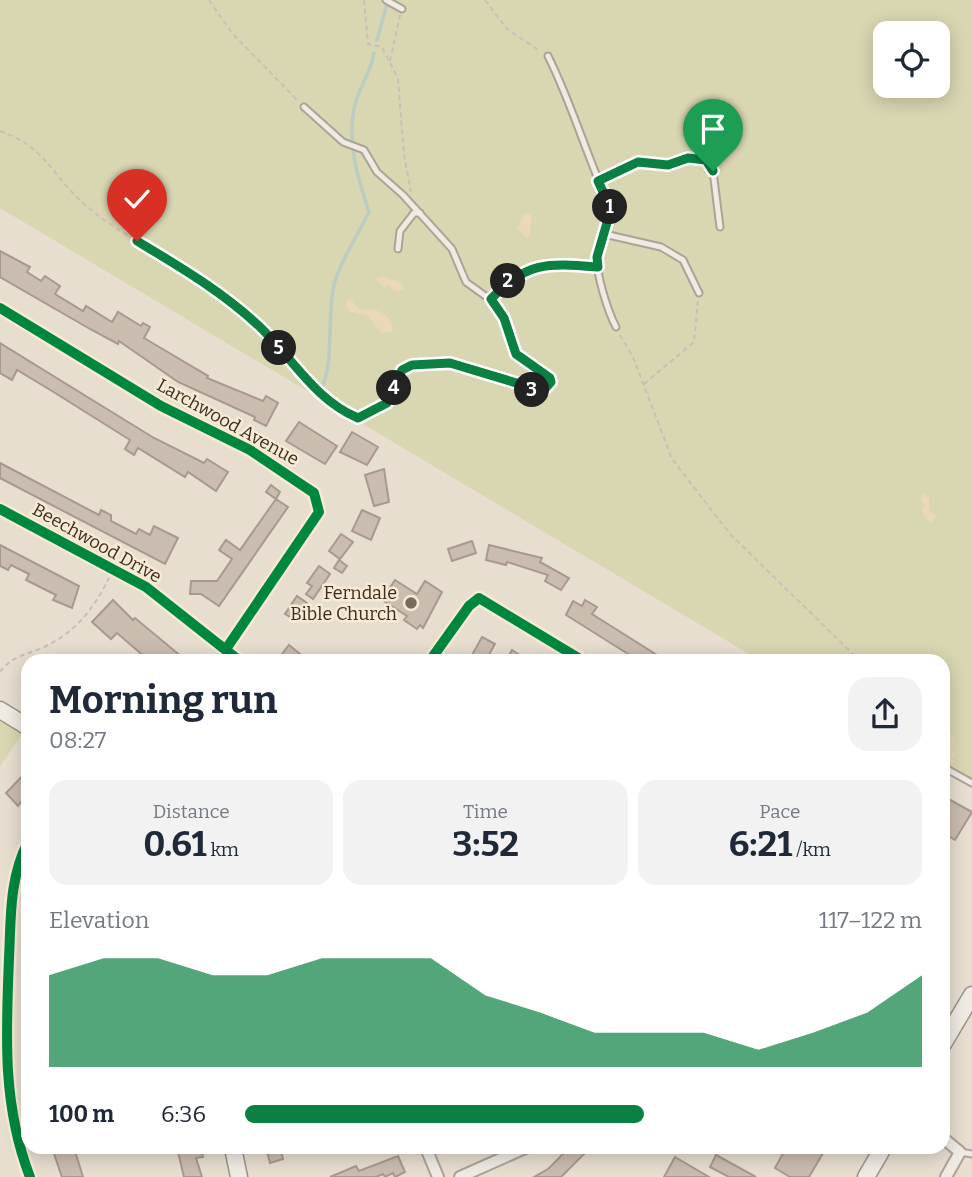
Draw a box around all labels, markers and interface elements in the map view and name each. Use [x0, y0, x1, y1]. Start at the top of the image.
map controls [873, 21, 950, 98]
button: locate [873, 21, 950, 98]
pin [683, 99, 743, 171]
icon: arrive [694, 110, 732, 148]
pin [107, 169, 167, 241]
icon: check [118, 180, 156, 218]
pin: 1 [592, 190, 628, 224]
text: 1 [605, 195, 614, 218]
pin: 2 [490, 264, 526, 298]
text: 2 [502, 269, 513, 292]
pin: 5 [262, 330, 296, 366]
text: 5 [273, 336, 284, 359]
pin: 4 [376, 370, 412, 406]
pin: 3 [514, 372, 550, 408]
street label: Larchwood Avenue [153, 374, 303, 470]
text: 4 [388, 376, 399, 399]
text: 3 [526, 378, 537, 401]
street label: Beechwood Drive [29, 498, 165, 588]
place label: Ferndale Bible Church [290, 582, 397, 625]
marker: Ferndale Bible Church [403, 595, 419, 611]
text: Morning run [49, 677, 277, 723]
button: share [848, 677, 922, 751]
text: 08:27 [49, 726, 106, 754]
text: Distance [153, 800, 230, 823]
text: Time [463, 800, 508, 823]
text: Pace [759, 800, 800, 823]
text: 0.61 [143, 823, 207, 865]
text: 3:52 [452, 823, 519, 865]
text: 6:21 [729, 823, 792, 865]
text: km [207, 838, 239, 861]
text: /km [792, 838, 831, 861]
text: Elevation [49, 906, 149, 934]
text: 117–122 m [819, 906, 922, 934]
text: 100 m [49, 1100, 114, 1128]
text: 6:36 [161, 1100, 206, 1128]

